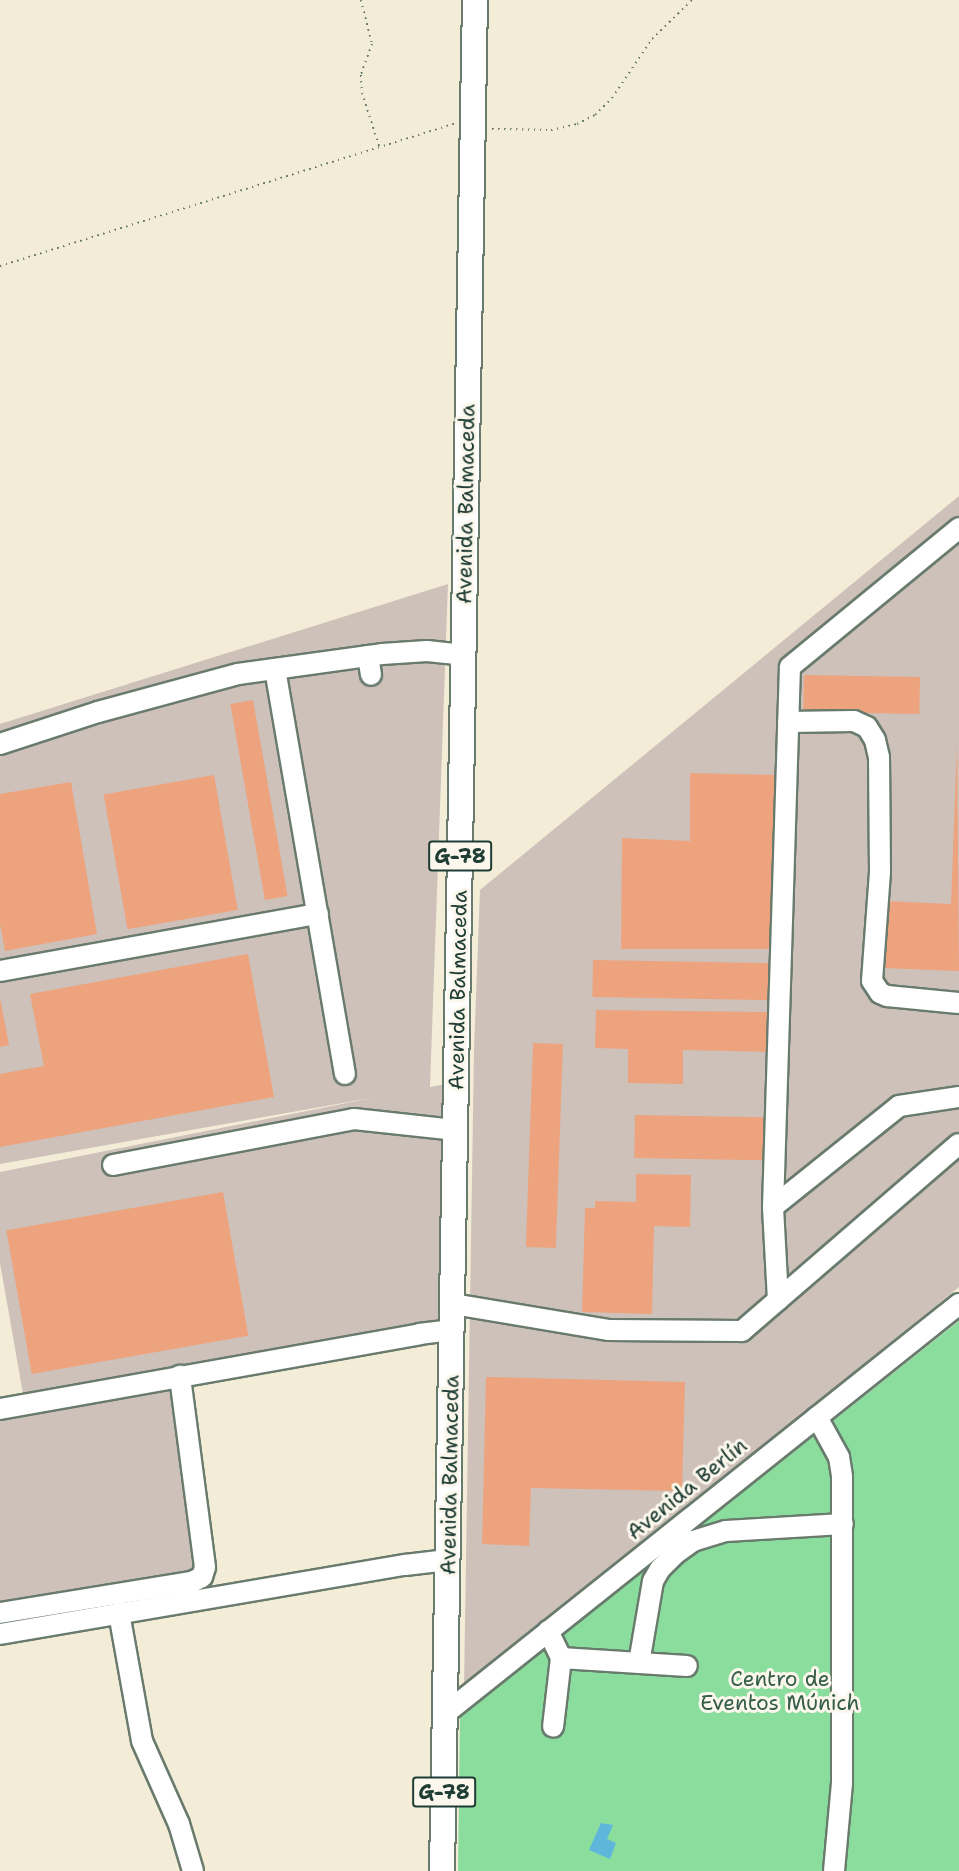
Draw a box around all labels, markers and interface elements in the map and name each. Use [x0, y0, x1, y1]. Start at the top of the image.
street label: Avenida Balmaceda [452, 404, 480, 604]
road number: G-78 [427, 839, 493, 873]
street label: Avenida Balmaceda [444, 890, 472, 1090]
street label: Avenida Balmaceda [436, 1375, 464, 1575]
street label: Avenida Berlín [622, 1433, 752, 1545]
park label: Centro de Eventos Múnich [700, 1666, 860, 1716]
road number: G-78 [411, 1775, 477, 1809]

